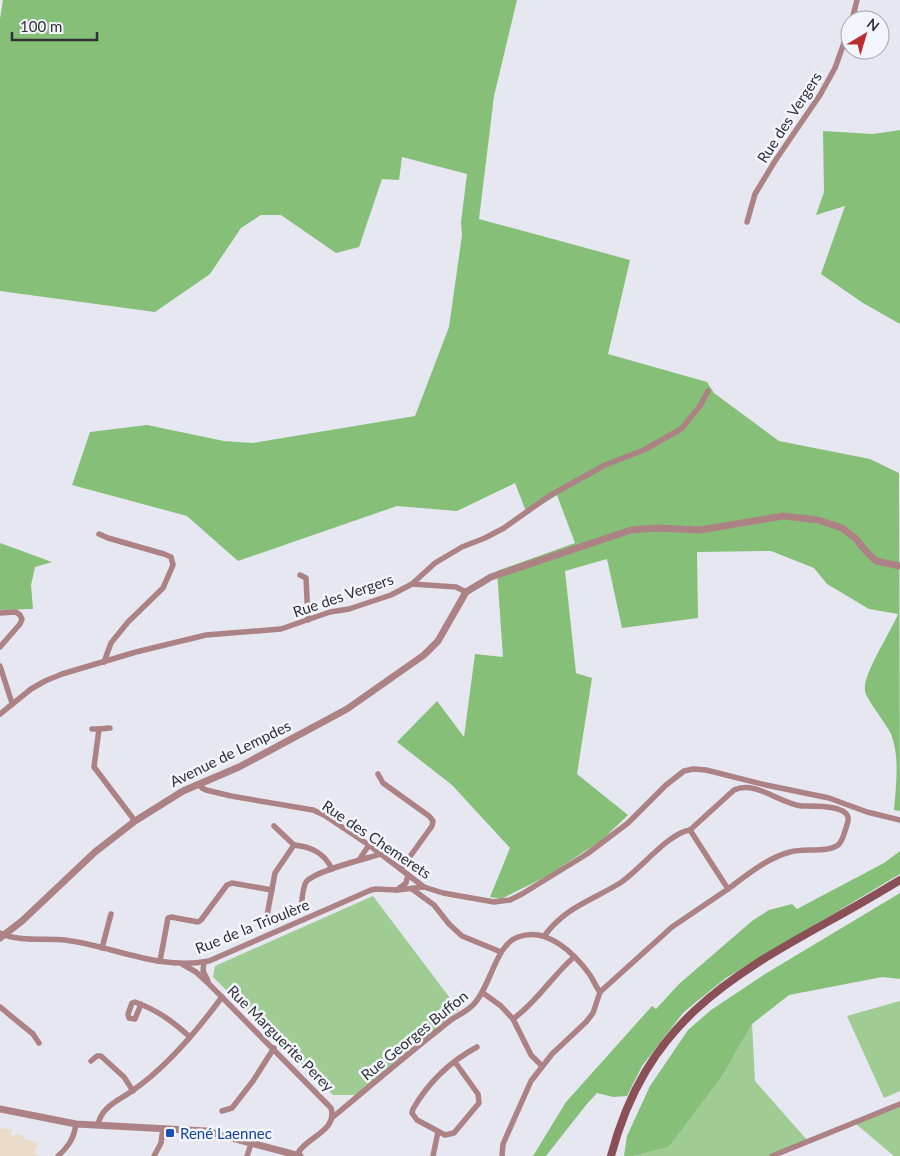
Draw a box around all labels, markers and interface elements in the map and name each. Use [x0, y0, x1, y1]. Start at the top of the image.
scale bar [12, 10, 98, 42]
north arrow [840, 10, 890, 60]
text: N [864, 14, 883, 34]
text: 100 m [20, 17, 62, 35]
street label: Rue des Vergers [753, 68, 825, 166]
street label: Rue des Vergers [290, 569, 396, 621]
street label: Avenue de Lempdes [167, 716, 293, 790]
street label: Rue des Chemerets [319, 796, 435, 882]
street label: Rue de la Trioulère [192, 895, 312, 957]
street label: Rue Marguerite Perey [224, 981, 338, 1095]
street label: Rue Georges Buffon [357, 986, 471, 1084]
place label: René Laennec [180, 1124, 272, 1142]
marker: René Laennec [164, 1127, 176, 1139]

